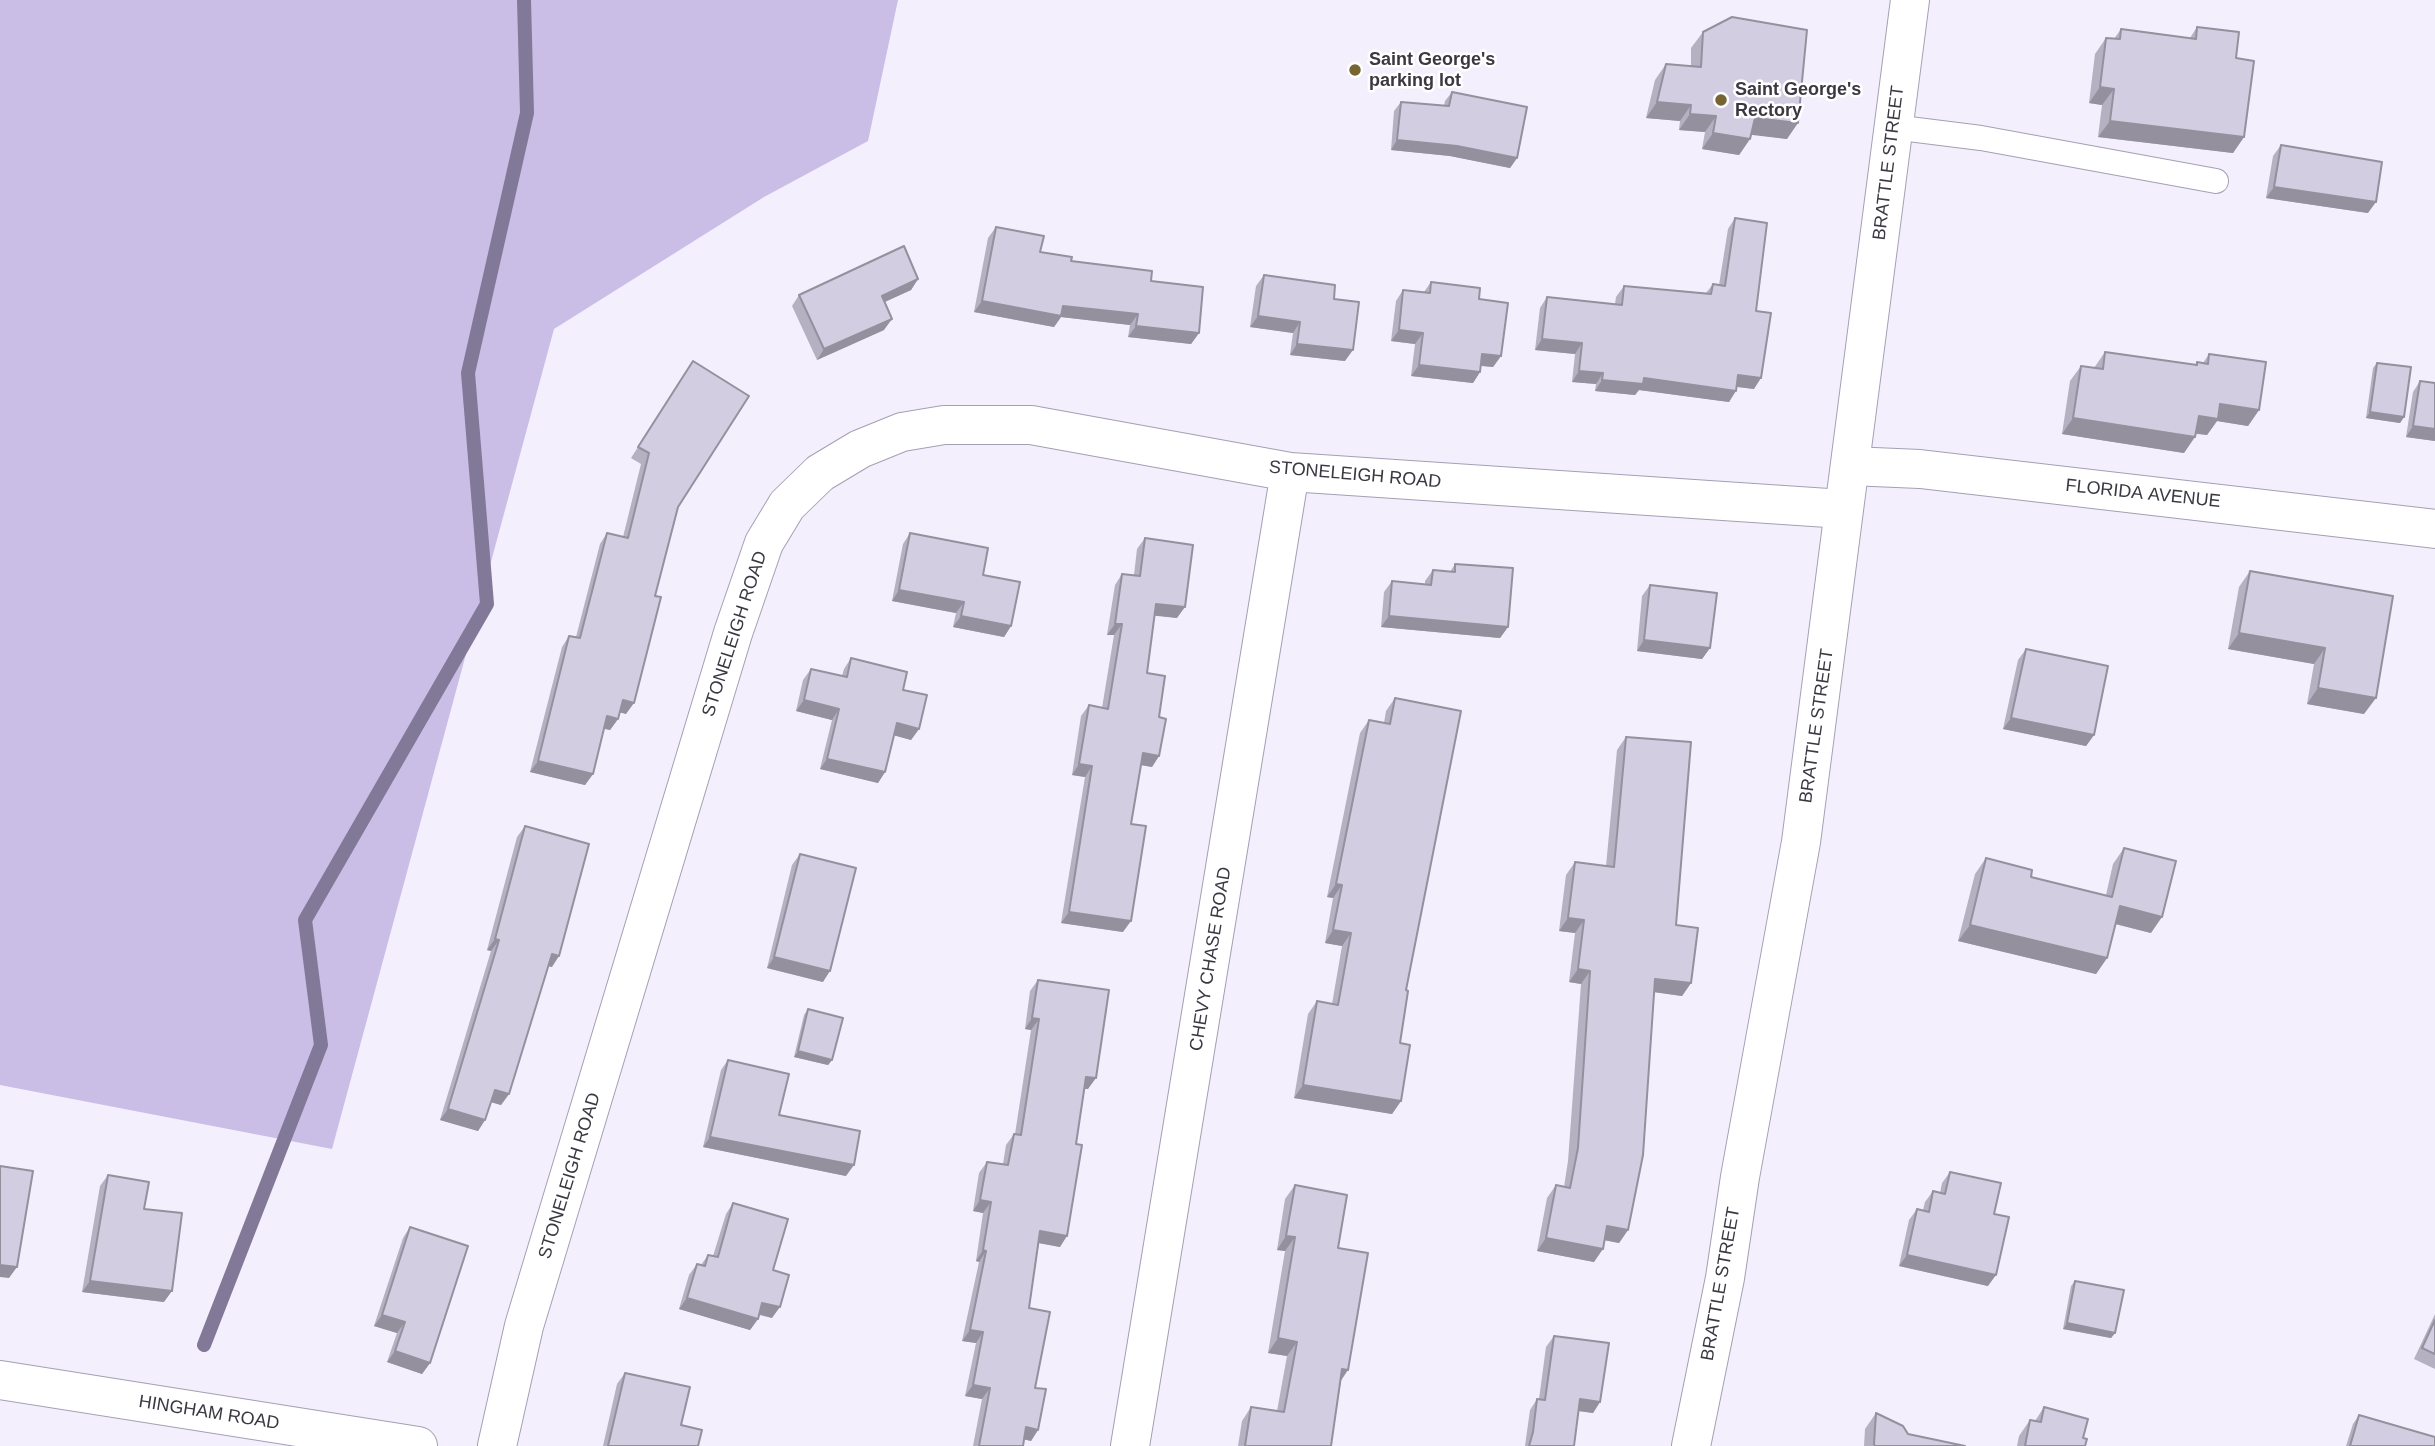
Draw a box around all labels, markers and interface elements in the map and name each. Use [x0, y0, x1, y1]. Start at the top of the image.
place label: Saint George's parking lot [1369, 49, 1495, 92]
marker: Saint George's parking lot [1347, 62, 1363, 78]
place label: Saint George's Rectory [1735, 79, 1861, 122]
street label: BRATTLE STREET [1869, 84, 1909, 242]
marker: Saint George's Rectory [1713, 92, 1729, 108]
street label: STONELEIGH ROAD [1268, 457, 1442, 493]
street label: FLORIDA AVENUE [2064, 475, 2222, 513]
street label: STONELEIGH ROAD [698, 549, 772, 719]
street label: BRATTLE STREET [1795, 647, 1839, 805]
street label: CHEVY CHASE ROAD [1186, 865, 1236, 1053]
street label: STONELEIGH ROAD [534, 1090, 606, 1262]
street label: BRATTLE STREET [1697, 1205, 1745, 1363]
street label: HINGHAM ROAD [137, 1391, 281, 1435]

